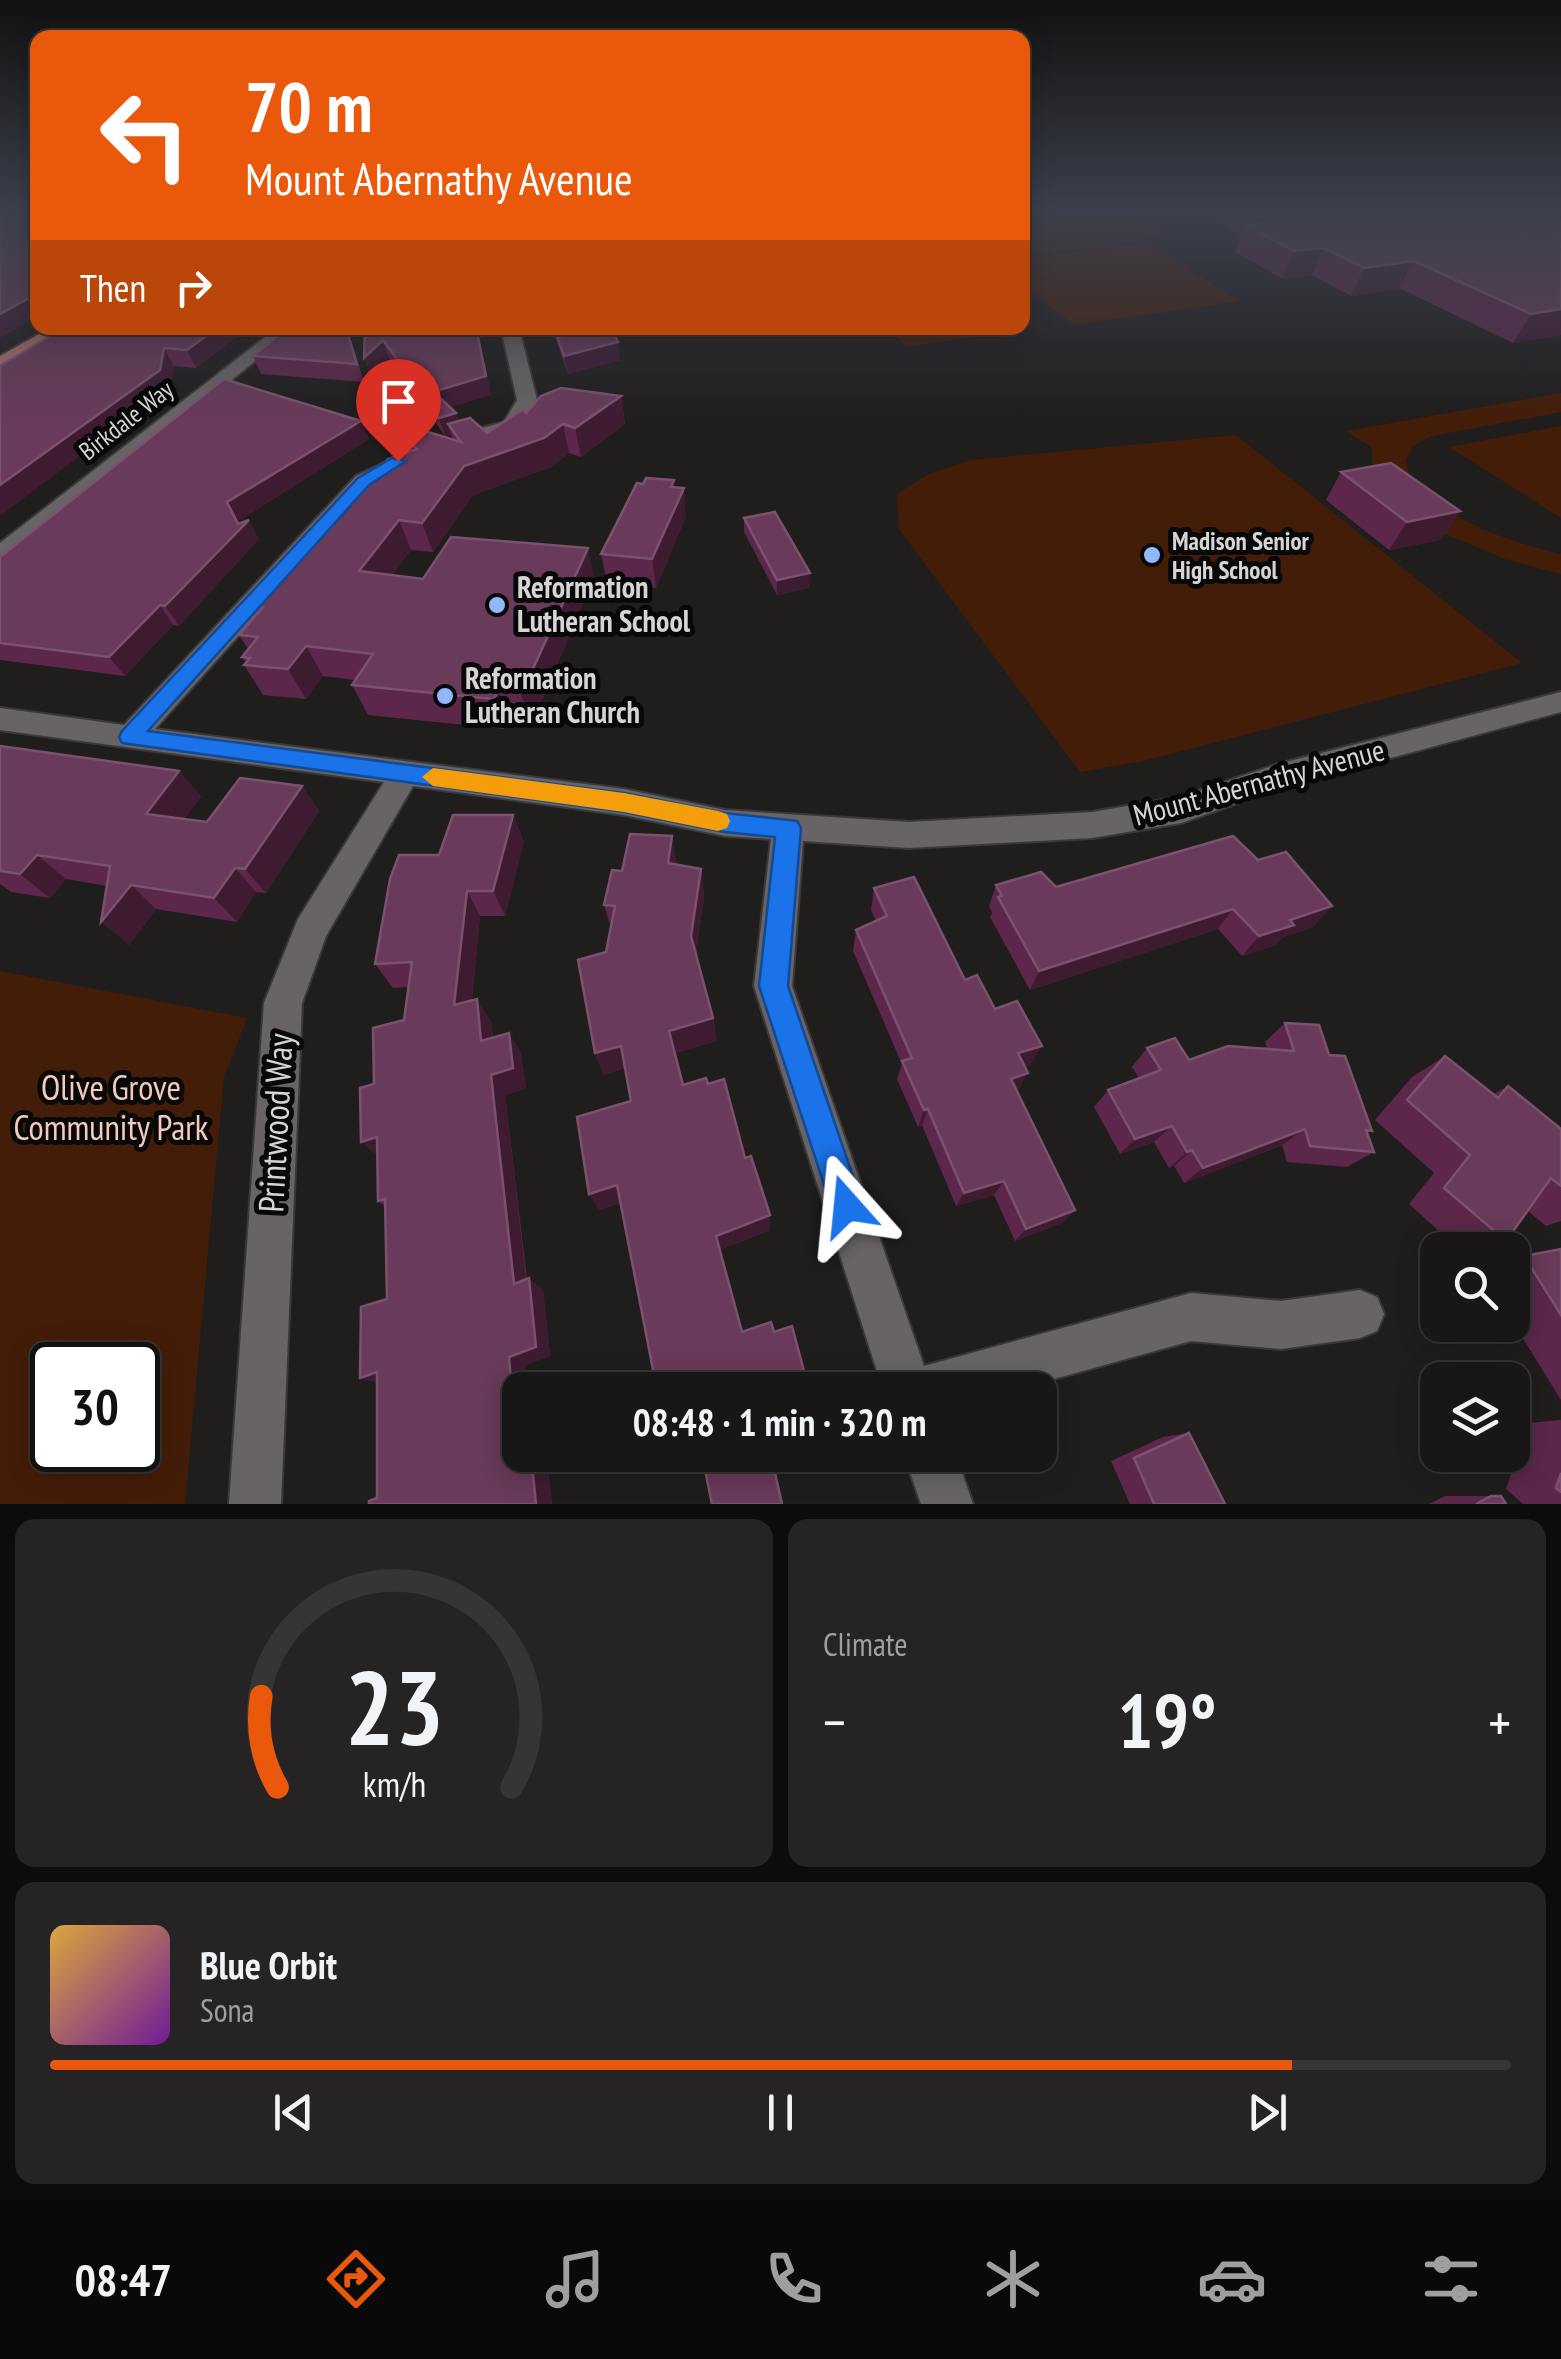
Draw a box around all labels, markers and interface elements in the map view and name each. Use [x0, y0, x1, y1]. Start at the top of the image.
text: 70 m [245, 61, 373, 151]
icon: left [80, 70, 210, 200]
text: Mount Abernathy Avenue [245, 149, 633, 207]
icon: right [166, 260, 221, 315]
text: Then [80, 263, 146, 312]
pin [356, 359, 441, 462]
street label: Birkdale Way [72, 373, 180, 467]
icon: arrive [371, 374, 426, 429]
place label: Madison Senior High School [1172, 525, 1310, 586]
marker: Madison Senior High School [1141, 544, 1163, 566]
place label: Reformation Lutheran School [517, 567, 691, 640]
marker: Reformation Lutheran School [486, 594, 508, 616]
place label: Reformation Lutheran Church [465, 658, 640, 731]
marker: Reformation Lutheran Church [434, 685, 456, 707]
street label: Mount Abernathy Avenue [1129, 729, 1388, 834]
street label: Printwood Way [247, 1031, 303, 1214]
park label: Olive Grove Community Park [14, 1064, 209, 1150]
position arrow [795, 1154, 899, 1258]
map controls [1420, 1232, 1530, 1472]
button: search [1420, 1232, 1530, 1342]
speed limit sign: 30 [30, 1342, 160, 1472]
button: layers [1420, 1362, 1530, 1472]
text: 08:48 · 1 min · 320 m [633, 1397, 926, 1446]
text: Climate [823, 1623, 907, 1665]
text: 23 [344, 1639, 444, 1774]
text: 19° [1117, 1672, 1217, 1769]
text: − [823, 1686, 846, 1757]
text: + [1488, 1686, 1511, 1757]
text: km/h [362, 1761, 426, 1807]
text: Blue Orbit [200, 1940, 337, 1989]
text: Sona [200, 1989, 254, 2031]
icon: previous [266, 2085, 321, 2140]
icon: pause [753, 2085, 808, 2140]
icon: next [1240, 2085, 1295, 2140]
icon: directions [321, 2244, 391, 2314]
icon: music [540, 2244, 610, 2314]
icon: phone [759, 2244, 829, 2314]
icon: climate [978, 2244, 1048, 2314]
icon: car [1197, 2244, 1267, 2314]
icon: filters [1416, 2244, 1486, 2314]
text: 08:47 [75, 2250, 172, 2308]

